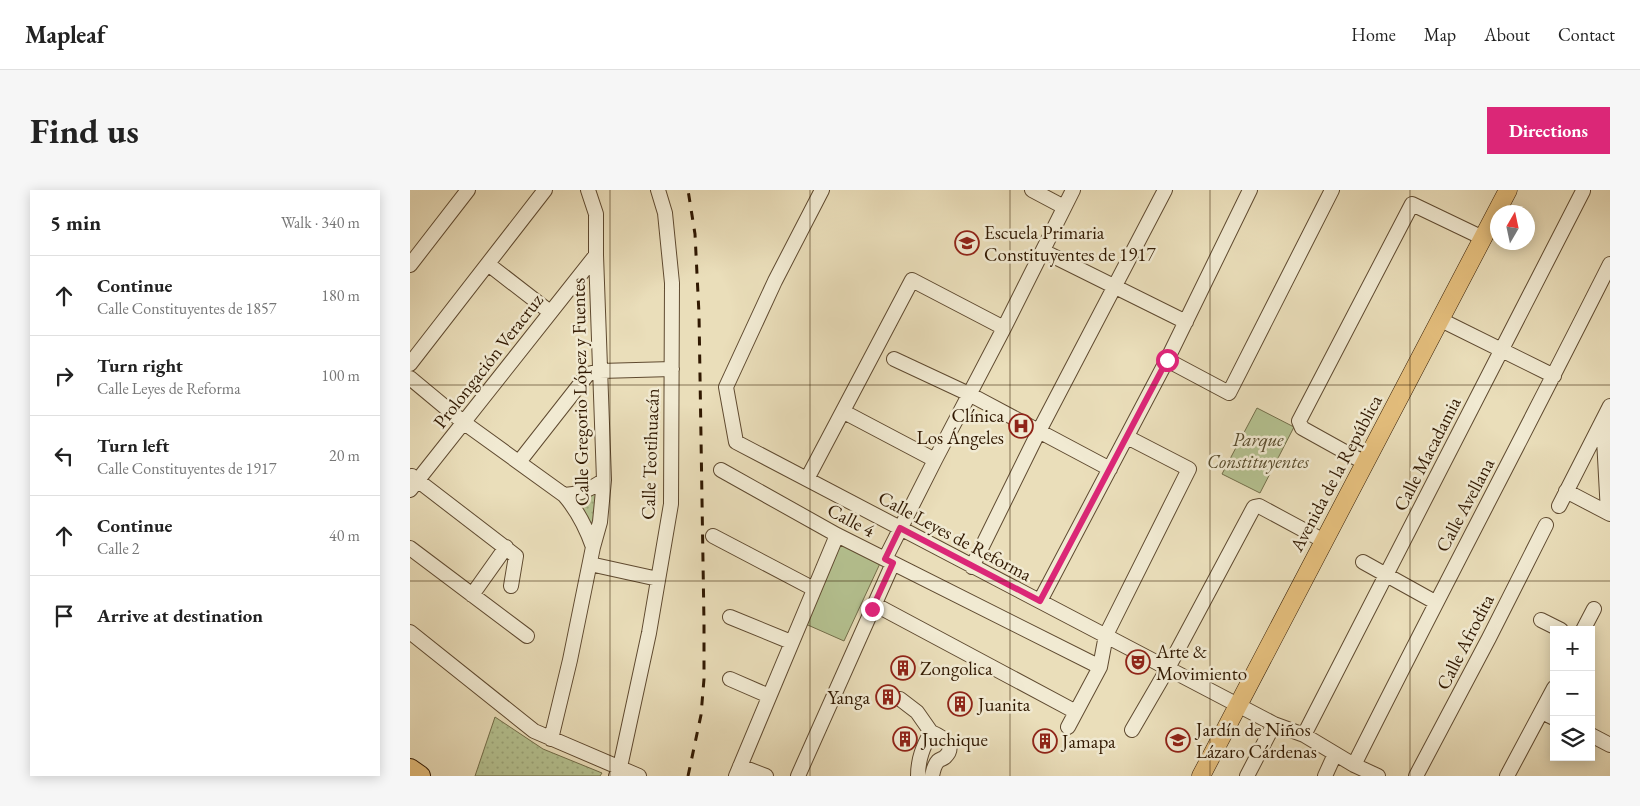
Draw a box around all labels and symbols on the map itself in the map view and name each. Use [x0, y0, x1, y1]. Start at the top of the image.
north arrow [1490, 205, 1535, 250]
place label: Escuela Primaria Constituyentes de 1917 [984, 220, 1156, 267]
school or university icon: Escuela Primaria Constituyentes de 1917 [954, 230, 980, 256]
street label: Calle Gregorio López y Fuentes [566, 278, 594, 506]
street label: Prolongación Veracruz [427, 288, 549, 434]
route start [1156, 349, 1179, 372]
street label: Calle Teotihuacán [635, 388, 665, 520]
street label: Avenida de la República [1284, 390, 1388, 557]
street label: Calle Macadamia [1387, 392, 1467, 515]
place label: Clínica Los Ángeles [917, 403, 1004, 450]
hospital icon: Clínica Los Ángeles [1008, 413, 1034, 439]
park label: Parque Constituyentes [1207, 427, 1310, 474]
street label: Calle Avellana [1430, 453, 1500, 556]
street label: Calle Leyes de Reforma [874, 485, 1037, 587]
street label: Calle 4 [823, 497, 880, 543]
street label: Calle Afrodita [1430, 590, 1500, 694]
route end [861, 598, 884, 621]
place label: Arte & Movimiento [1155, 639, 1247, 686]
theatre icon: Arte & Movimiento [1125, 649, 1151, 675]
building icon: Zongolica [890, 655, 916, 681]
place label: Zongolica [920, 656, 993, 681]
building icon: Yanga [875, 684, 901, 710]
place label: Yanga [827, 685, 870, 710]
building icon: Juanita [947, 691, 973, 717]
place label: Juanita [976, 692, 1031, 717]
place label: Jardín de Niños Lázaro Cárdenas [1194, 717, 1317, 764]
building icon: Juchique [892, 726, 918, 752]
place label: Juchique [920, 727, 988, 752]
school or university icon: Jardín de Niños Lázaro Cárdenas [1165, 727, 1191, 753]
building icon: Jamapa [1032, 728, 1058, 754]
place label: Jamapa [1060, 729, 1116, 754]

